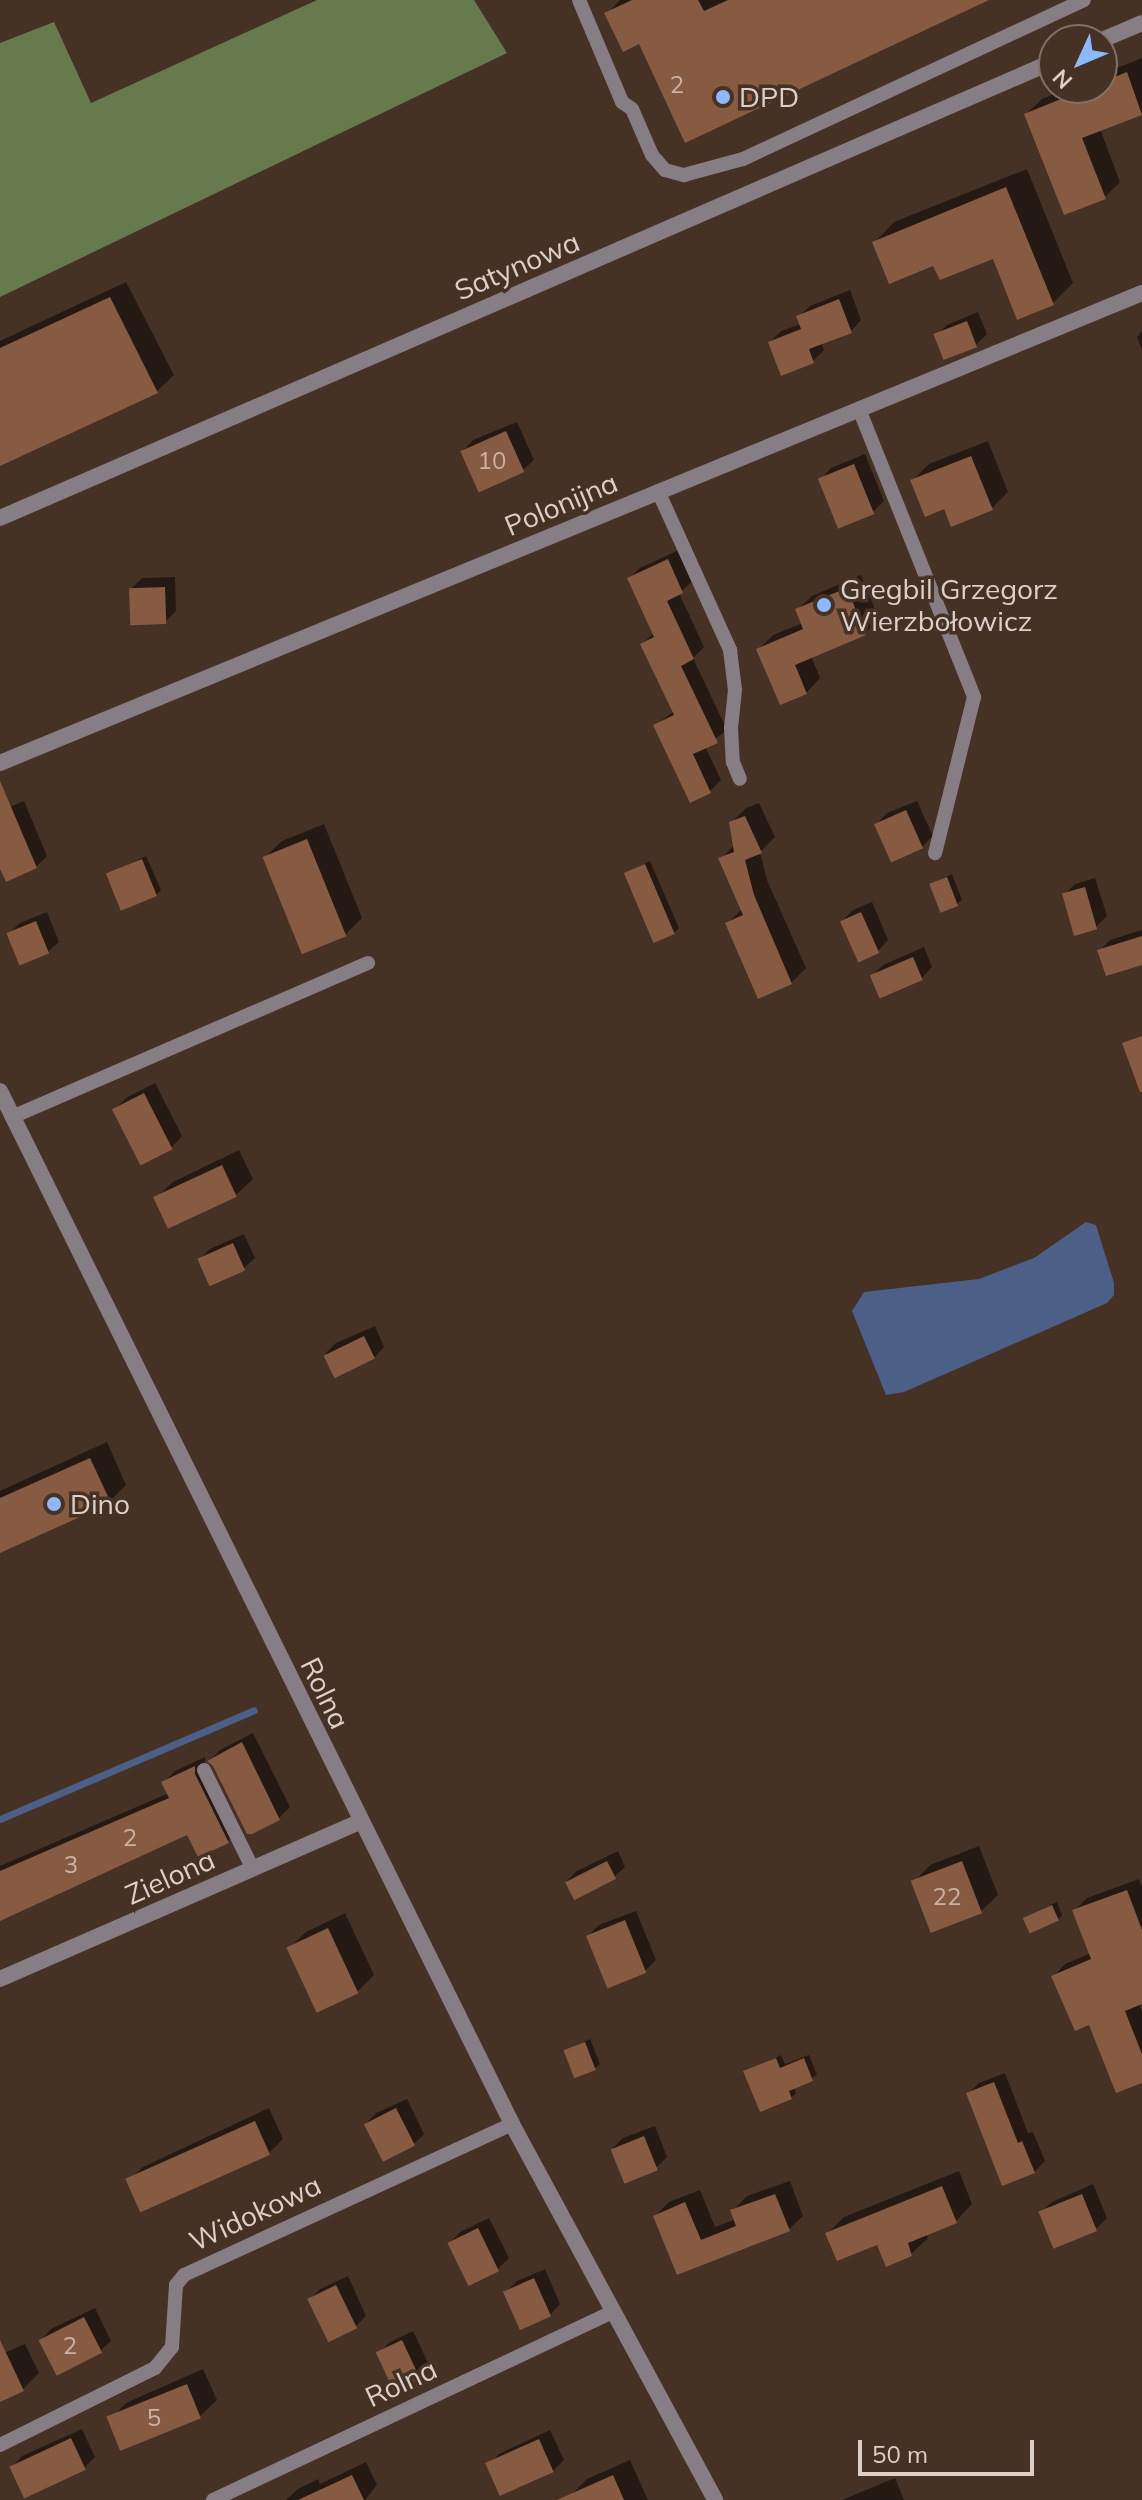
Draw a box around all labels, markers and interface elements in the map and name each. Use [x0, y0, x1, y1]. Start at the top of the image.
north arrow [1038, 24, 1118, 104]
text: N [1046, 64, 1078, 95]
house number: 2 [670, 71, 684, 99]
place label: DPD [739, 80, 799, 114]
marker: DPD [714, 88, 732, 106]
street label: Satynowa [450, 225, 584, 307]
house number: 10 [478, 447, 506, 475]
street label: Polonijna [500, 465, 622, 543]
place label: Gregbil Grzegorz Wierzbołowicz [840, 572, 1058, 638]
marker: Gregbil Grzegorz Wierzbołowicz [815, 596, 833, 614]
place label: Dino [70, 1487, 130, 1521]
marker: Dino [45, 1495, 63, 1513]
street label: Rolna [293, 1652, 357, 1734]
house number: 2 [123, 1824, 137, 1852]
street label: Zielona [120, 1842, 220, 1912]
house number: 3 [64, 1851, 78, 1879]
house number: 22 [933, 1883, 961, 1911]
street label: Widokowa [184, 2168, 326, 2258]
house number: 2 [63, 2332, 77, 2360]
street label: Rolna [360, 2352, 442, 2414]
house number: 5 [147, 2404, 161, 2432]
scale bar [862, 2424, 1038, 2474]
text: 50 m [872, 2439, 928, 2469]

